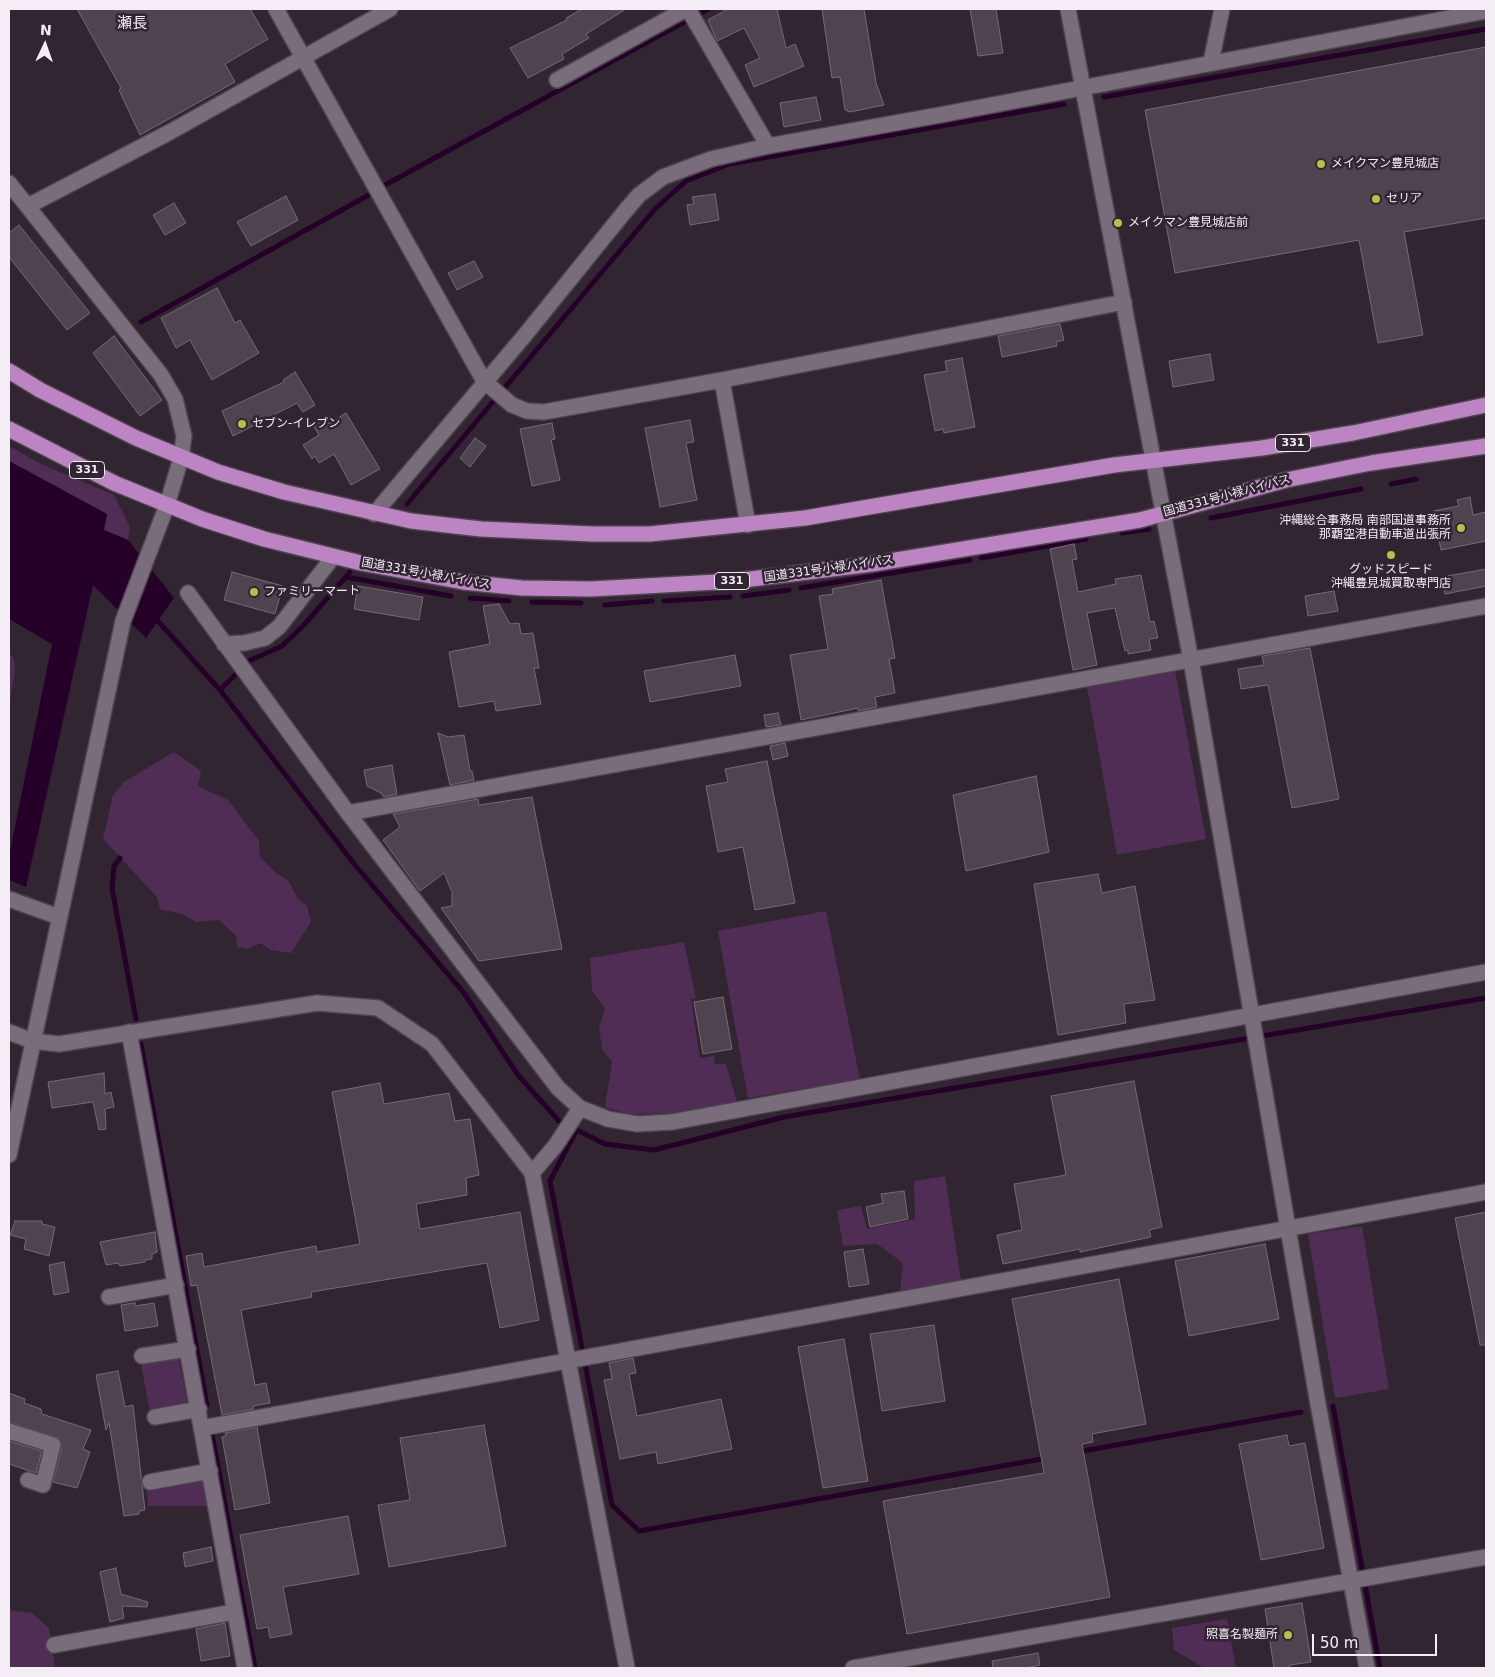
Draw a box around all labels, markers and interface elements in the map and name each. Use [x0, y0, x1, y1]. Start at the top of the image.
district label: 瀬長 [117, 15, 147, 33]
north arrow [20, 20, 70, 70]
text: N [40, 22, 52, 38]
place label: メイクマン豊見城店 [1331, 157, 1439, 171]
marker: メイクマン豊見城店 [1315, 158, 1327, 170]
place label: セリア [1386, 192, 1422, 206]
marker: セリア [1370, 193, 1382, 205]
place label: メイクマン豊見城店前 [1128, 216, 1248, 230]
marker: メイクマン豊見城店前 [1112, 217, 1124, 229]
place label: セブン-イレブン [252, 417, 340, 431]
marker: セブン-イレブン [236, 418, 248, 430]
road number: 331 [1276, 434, 1310, 452]
road number: 331 [70, 462, 104, 478]
street label: 国道331号小禄バイパス [1162, 472, 1292, 520]
place label: 沖縄総合事務局 南部国道事務所 那覇空港自動車道出張所 [1279, 514, 1451, 542]
marker: 沖縄総合事務局 南部国道事務所 那覇空港自動車道出張所 [1455, 522, 1467, 534]
marker: グッドスピード 沖縄豊見城買取専門店 [1385, 549, 1397, 561]
street label: 国道331号小禄バイパス [763, 553, 895, 585]
street label: 国道331号小禄バイパス [360, 556, 492, 592]
place label: グッドスピード 沖縄豊見城買取専門店 [1331, 563, 1451, 591]
road number: 331 [714, 572, 750, 590]
place label: ファミリーマート [264, 585, 360, 599]
marker: ファミリーマート [248, 586, 260, 598]
scale bar [1315, 1624, 1440, 1656]
place label: 照喜名製麺所 [1206, 1628, 1278, 1642]
marker: 照喜名製麺所 [1282, 1629, 1294, 1641]
text: 50 m [1320, 1634, 1358, 1652]

